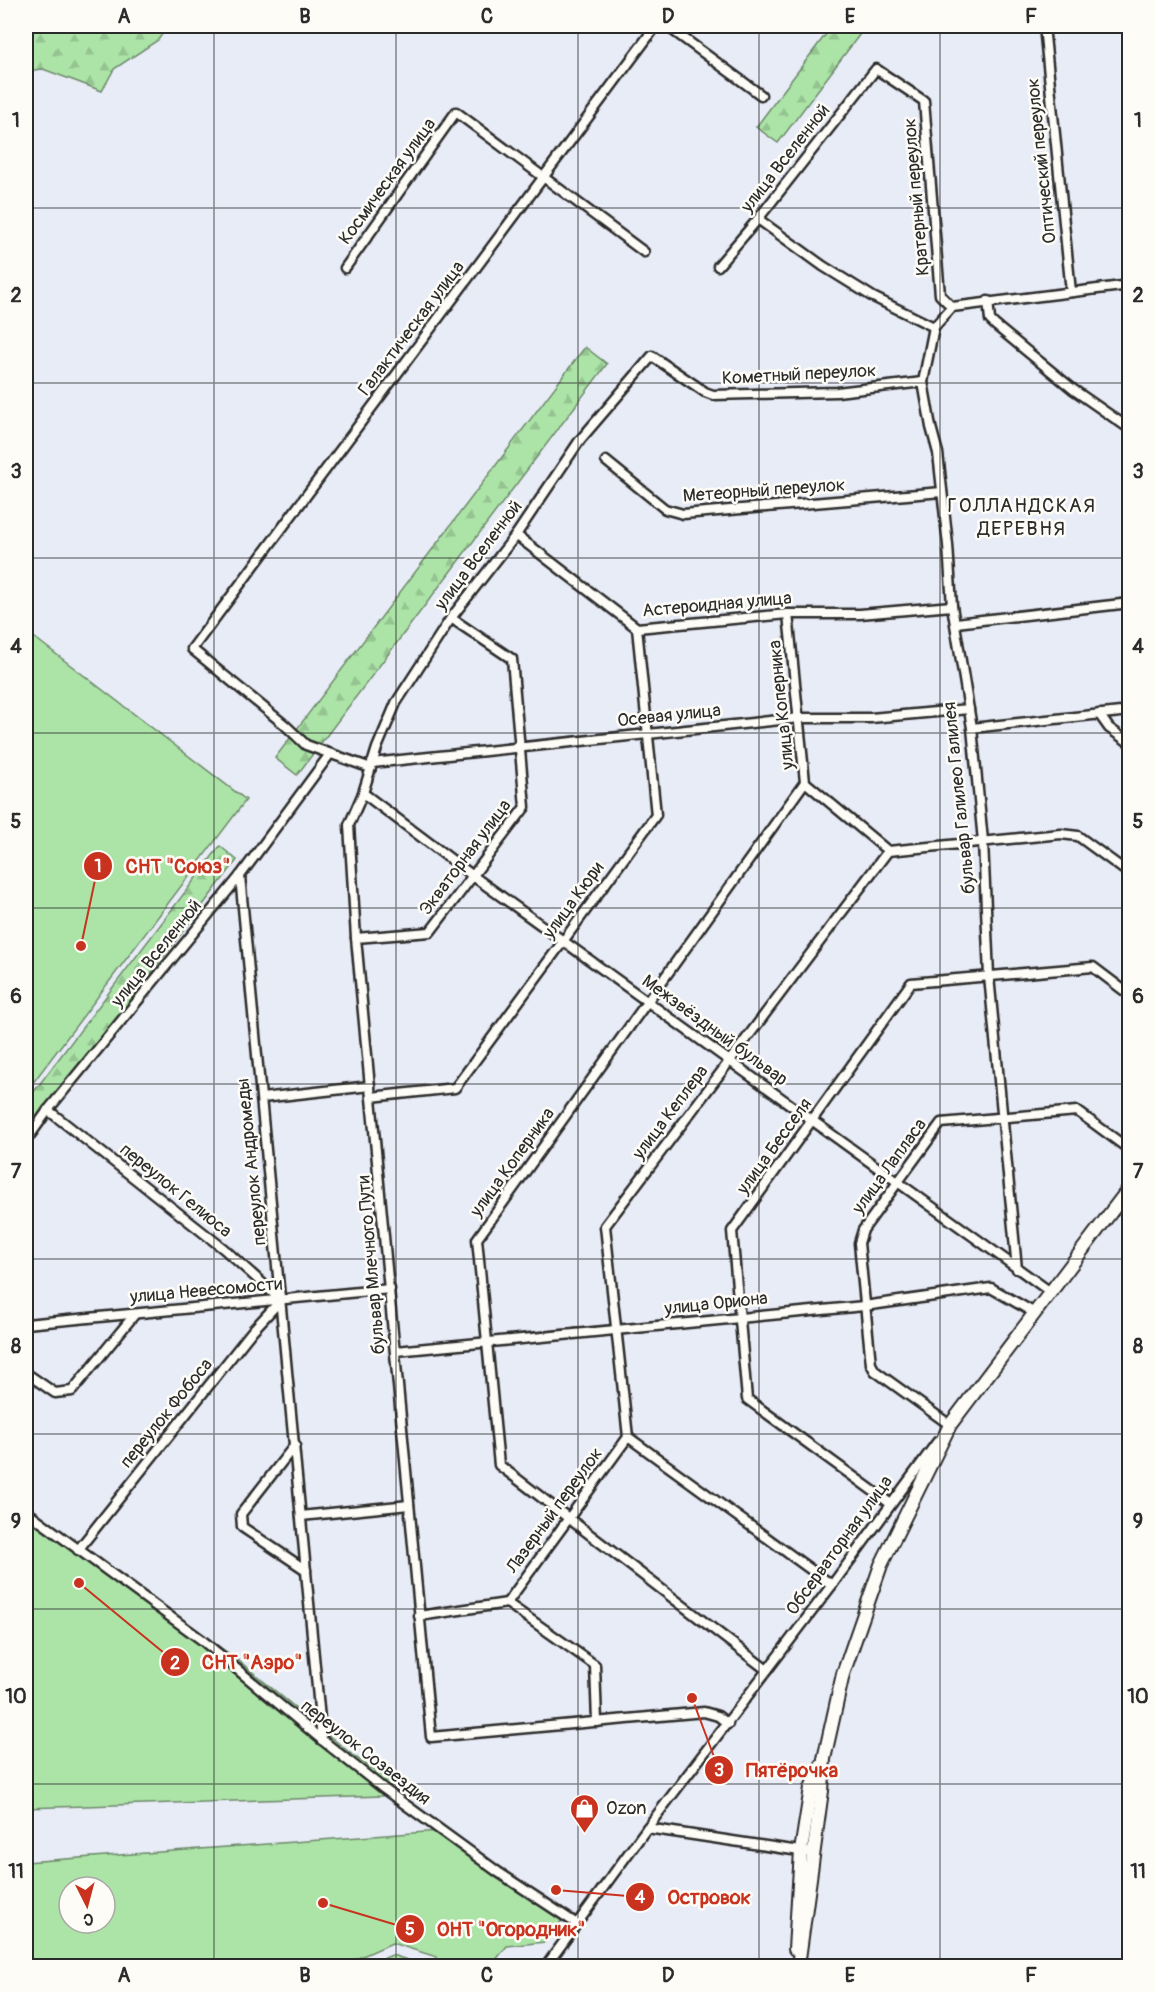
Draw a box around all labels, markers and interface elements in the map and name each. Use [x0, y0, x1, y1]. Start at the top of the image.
text: A [118, 4, 131, 29]
text: B [299, 4, 311, 29]
text: C [481, 4, 493, 29]
text: D [662, 4, 675, 29]
text: E [845, 4, 856, 29]
text: F [1025, 4, 1037, 29]
street label: Оптический переулок [1021, 77, 1062, 245]
street label: улица Вселенной [735, 99, 835, 218]
text: 1 [12, 108, 20, 133]
text: 1 [1134, 108, 1142, 133]
street label: Космическая улица [334, 113, 441, 249]
street label: Кратерный переулок [898, 117, 935, 277]
street label: Галактическая улица [353, 256, 470, 400]
text: 2 [10, 283, 22, 308]
text: 2 [1132, 283, 1144, 308]
street label: Кометный переулок [721, 359, 877, 390]
text: 3 [10, 459, 22, 484]
text: 3 [1132, 459, 1144, 484]
street label: Метеорный переулок [682, 473, 846, 508]
district label: ГОЛЛАНДСКАЯ ДЕРЕВНЯ [948, 493, 1096, 541]
street label: улица Вселенной [429, 496, 527, 616]
street label: Астероидная улица [641, 587, 793, 622]
text: 4 [10, 634, 22, 659]
text: 4 [1132, 634, 1144, 659]
street label: улица Коперника [763, 639, 800, 772]
street label: Осевая улица [616, 699, 722, 732]
street label: бульвар Галилео Галилея [938, 701, 981, 895]
street label: Экваторная улица [414, 795, 516, 920]
text: 5 [11, 809, 22, 834]
text: 5 [1133, 809, 1144, 834]
callout: СНТ "Союз" [83, 847, 242, 885]
text: СНТ "Союз" [126, 854, 230, 879]
text: 1 [94, 855, 102, 878]
street label: улица Кюри [537, 857, 609, 944]
street label: улица Вселенной [105, 895, 207, 1012]
street label: Межзвёздный бульвар [637, 970, 792, 1091]
text: 6 [10, 984, 22, 1009]
text: 6 [1132, 984, 1144, 1009]
street label: улица Кеплера [627, 1061, 713, 1165]
street label: переулок Андромеды [231, 1077, 272, 1247]
street label: улица Бесселя [731, 1094, 817, 1200]
street label: улица Коперника [464, 1103, 560, 1222]
street label: улица Лапласа [846, 1114, 932, 1219]
street label: переулок Гелиоса [115, 1138, 236, 1243]
text: 7 [11, 1159, 22, 1184]
text: 7 [1133, 1159, 1144, 1184]
street label: бульвар Млечного Пути [352, 1174, 391, 1355]
street label: улица Невесомости [128, 1272, 283, 1309]
street label: улица Ориона [662, 1287, 769, 1320]
text: 8 [11, 1334, 21, 1359]
text: 8 [1133, 1334, 1143, 1359]
street label: переулок Фобоса [115, 1354, 218, 1473]
street label: Лазерный переулок [500, 1443, 608, 1578]
street label: Обсерваторная улица [781, 1471, 898, 1620]
text: 9 [11, 1509, 21, 1534]
text: 9 [1133, 1509, 1143, 1534]
callout: СНТ "Аэро" [160, 1643, 315, 1681]
text: СНТ "Аэро" [202, 1650, 302, 1675]
text: 2 [170, 1652, 180, 1675]
text: 10 [5, 1684, 27, 1709]
text: 10 [1127, 1684, 1149, 1709]
street label: переулок Созвездия [296, 1695, 435, 1810]
callout: Пятёрочка [704, 1751, 850, 1789]
text: Пятёрочка [746, 1758, 838, 1783]
text: 3 [714, 1759, 724, 1782]
shop icon: Ozon [569, 1792, 601, 1834]
place label: Ozon [606, 1797, 646, 1820]
text: 11 [8, 1859, 24, 1884]
text: 11 [1130, 1859, 1146, 1884]
north arrow [57, 1875, 117, 1935]
callout: Островок [625, 1878, 763, 1916]
text: Островок [667, 1885, 751, 1910]
text: 4 [635, 1886, 646, 1909]
text: С [82, 1908, 94, 1929]
callout: ОНТ "Огородник" [395, 1910, 597, 1948]
text: ОНТ "Огородник" [437, 1917, 585, 1942]
text: 5 [405, 1918, 415, 1941]
text: A [118, 1963, 131, 1988]
text: B [299, 1963, 311, 1988]
text: C [481, 1963, 493, 1988]
text: D [662, 1963, 675, 1988]
text: E [845, 1963, 856, 1988]
text: F [1025, 1963, 1037, 1988]

